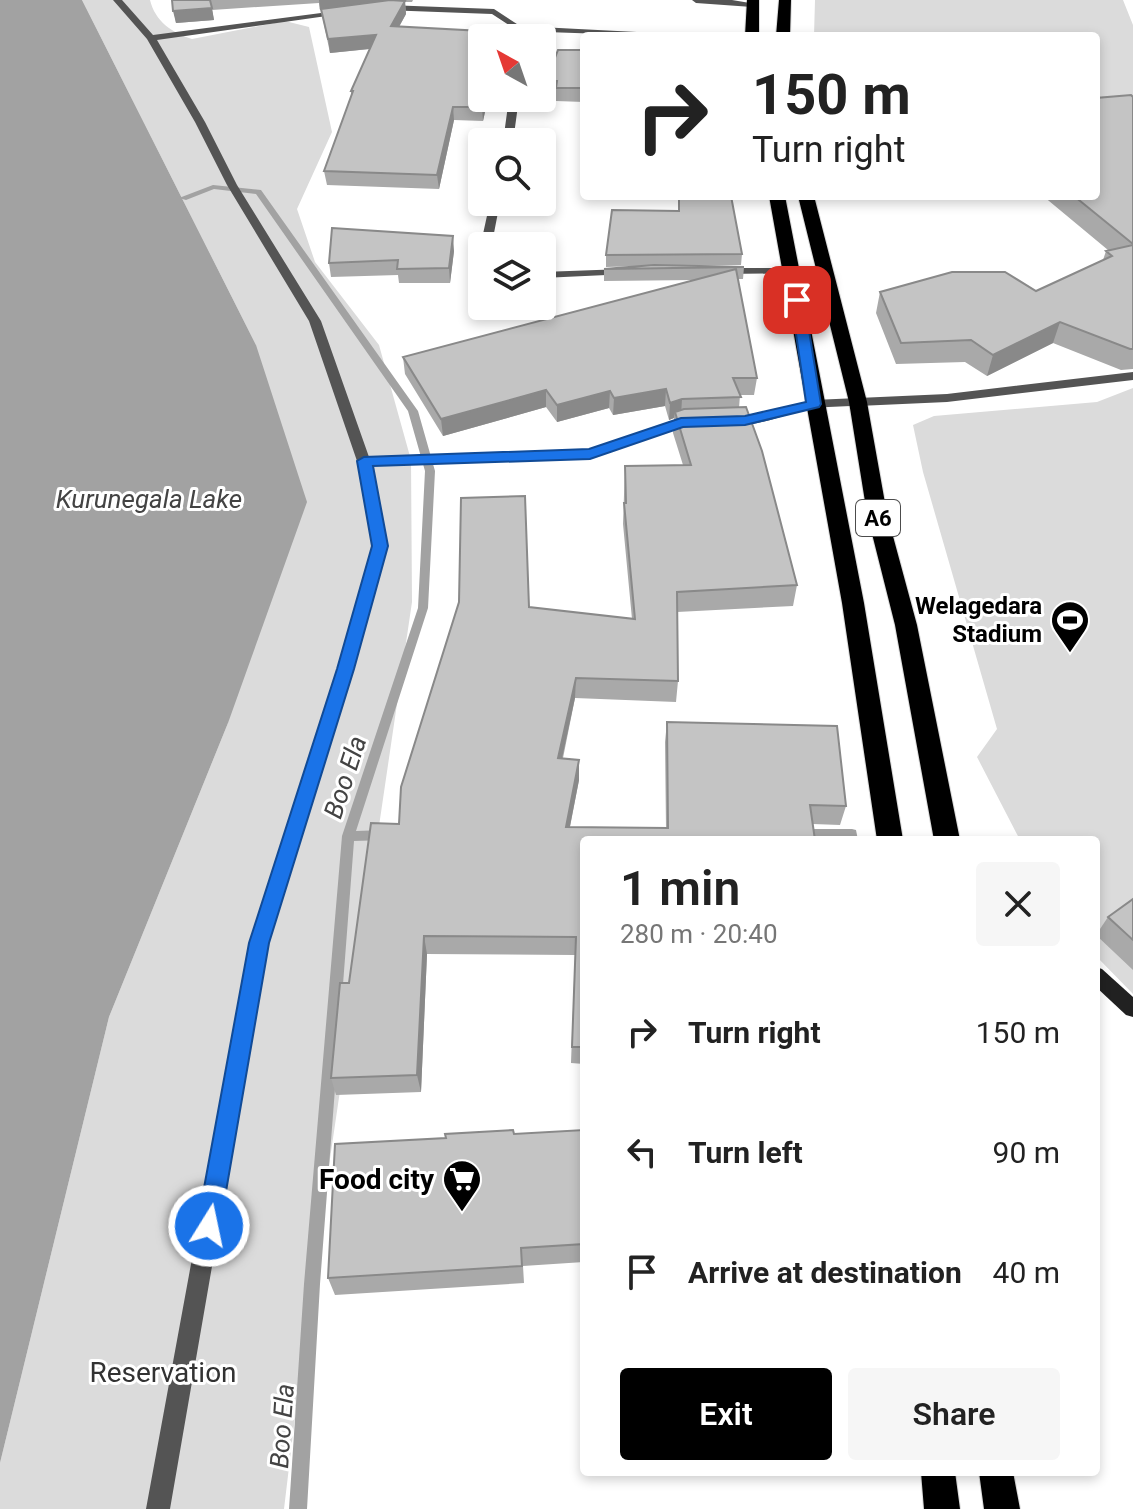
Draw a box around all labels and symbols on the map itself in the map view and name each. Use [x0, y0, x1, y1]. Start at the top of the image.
north arrow [468, 24, 556, 112]
pin [763, 266, 831, 334]
water label: Kurunegala Lake [56, 484, 242, 514]
road number: A6 [856, 500, 900, 536]
place label: Welagedara Stadium [915, 592, 1042, 648]
sports icon: Welagedara Stadium [1049, 599, 1091, 654]
water label: Boo Ela [318, 732, 372, 822]
supermarket icon: Food city [441, 1158, 483, 1213]
place label: Food city [319, 1163, 435, 1196]
position arrow [167, 1184, 251, 1268]
park label: Reservation [89, 1356, 237, 1389]
water label: Boo Ela [264, 1383, 300, 1469]

